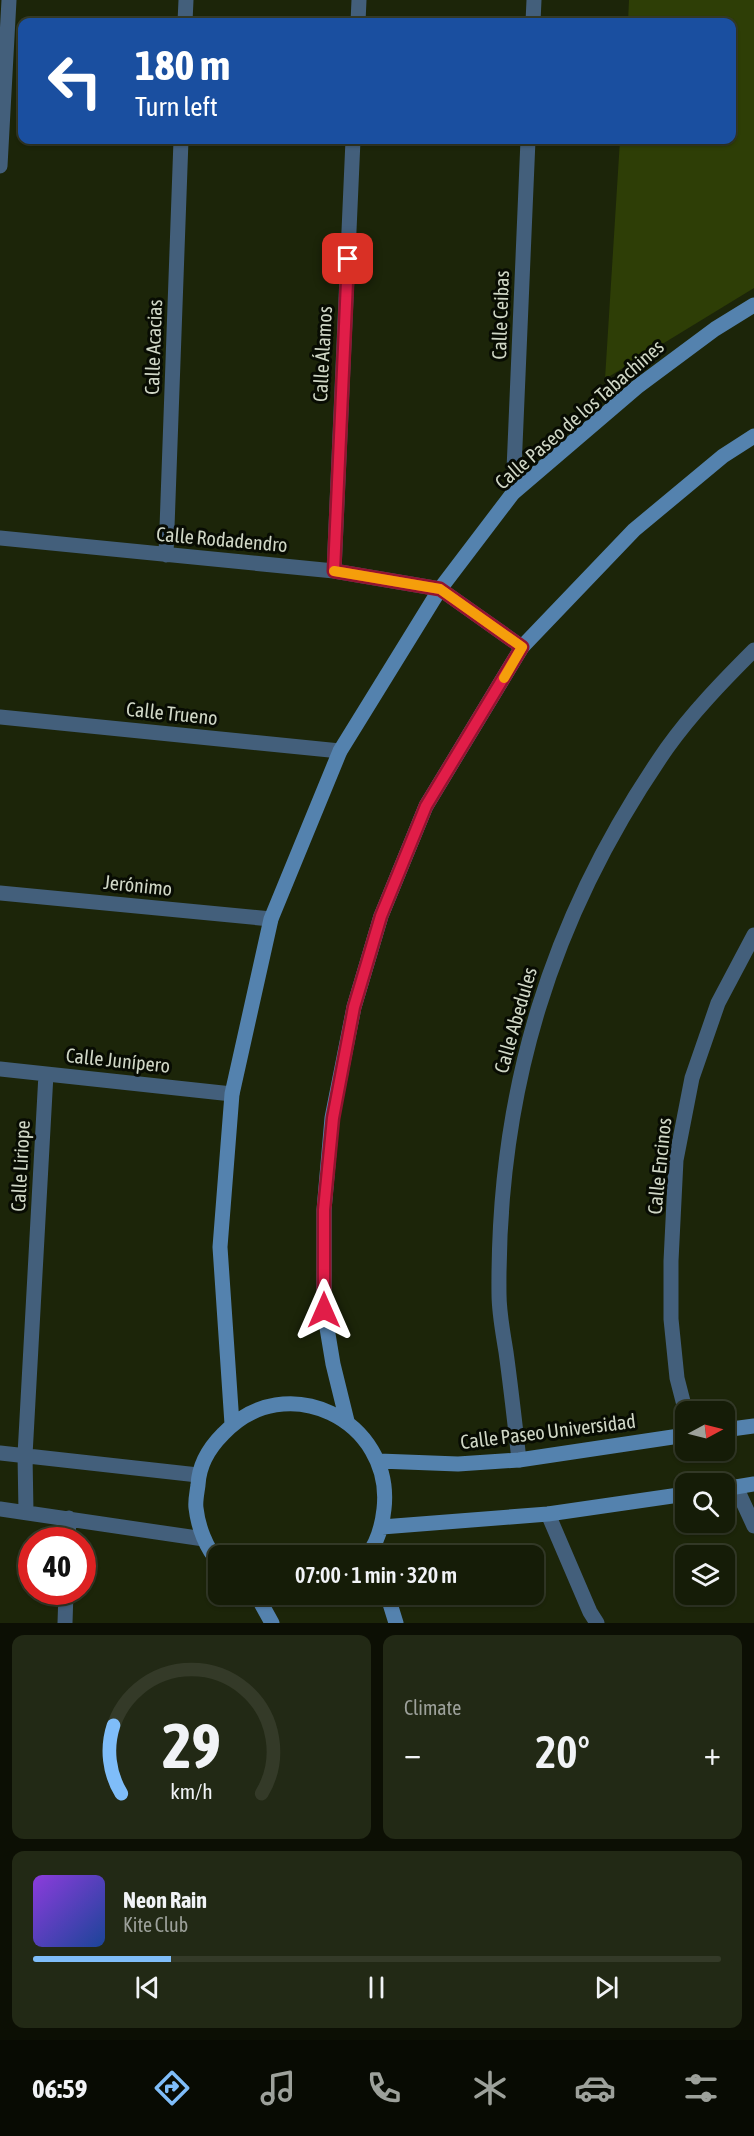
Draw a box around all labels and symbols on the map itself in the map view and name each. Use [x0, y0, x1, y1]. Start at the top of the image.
pin [322, 233, 373, 284]
street label: Calle Ceibas [487, 270, 513, 360]
street label: Calle Acacias [140, 299, 166, 395]
street label: Calle Álamos [308, 306, 336, 402]
street label: Calle Paseo de los Tabachines [490, 334, 668, 494]
street label: Calle Rodadendro [155, 522, 289, 556]
street label: Calle Trueno [125, 697, 219, 729]
street label: Jerónimo [103, 870, 173, 900]
street label: Calle Abedules [489, 964, 541, 1076]
street label: Calle Junípero [65, 1043, 171, 1077]
street label: Calle Encinos [642, 1117, 676, 1215]
street label: Calle Liriope [6, 1120, 34, 1212]
position arrow [292, 1278, 356, 1342]
north arrow [675, 1401, 735, 1461]
street label: Calle Paseo Universidad [459, 1409, 637, 1453]
speed limit sign: 40 [18, 1527, 96, 1605]

